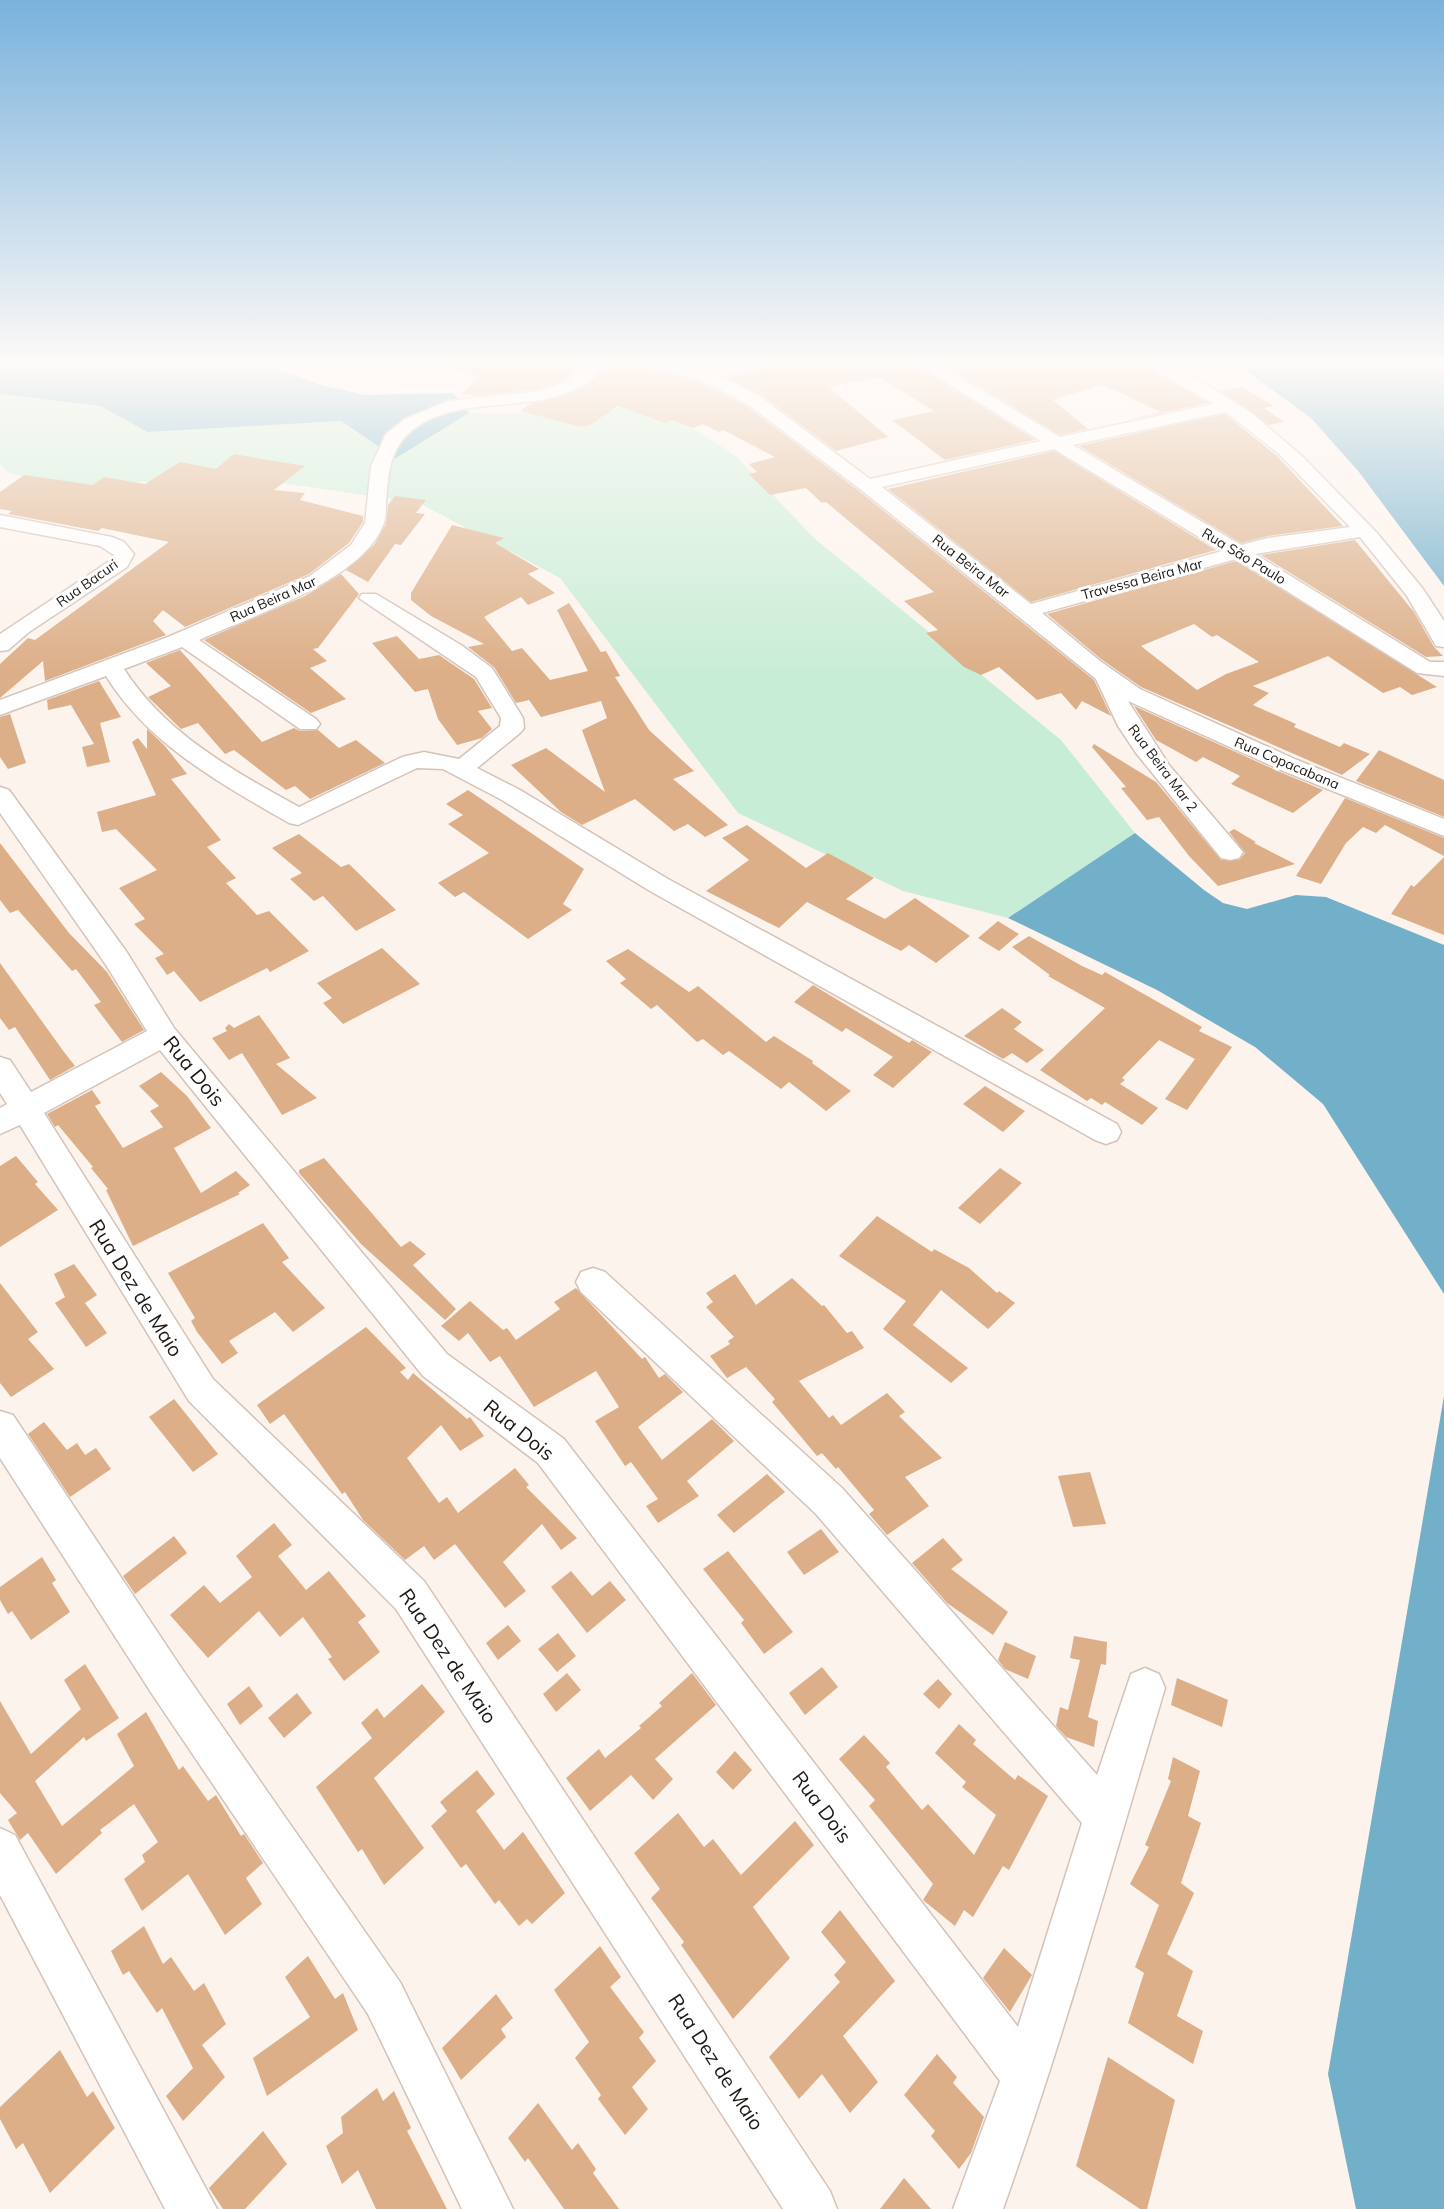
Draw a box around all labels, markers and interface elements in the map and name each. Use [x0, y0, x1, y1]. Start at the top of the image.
street label: Rua São Paulo [1199, 524, 1289, 588]
street label: Rua Beira Mar [929, 530, 1014, 602]
street label: Travessa Beira Mar [1079, 554, 1205, 604]
street label: Rua Bacuri [53, 555, 121, 611]
street label: Rua Beira Mar [227, 572, 320, 626]
street label: Rua Beira Mar 2 [1124, 721, 1202, 815]
street label: Rua Copacabana [1232, 733, 1342, 793]
street label: Rua Dois [158, 1030, 230, 1111]
street label: Rua Dez de Maio [84, 1214, 189, 1361]
street label: Rua Dois [479, 1394, 560, 1466]
street label: Rua Dez de Maio [394, 1583, 503, 1728]
street label: Rua Dois [787, 1766, 858, 1848]
street label: Rua Dez de Maio [663, 1989, 770, 2135]

